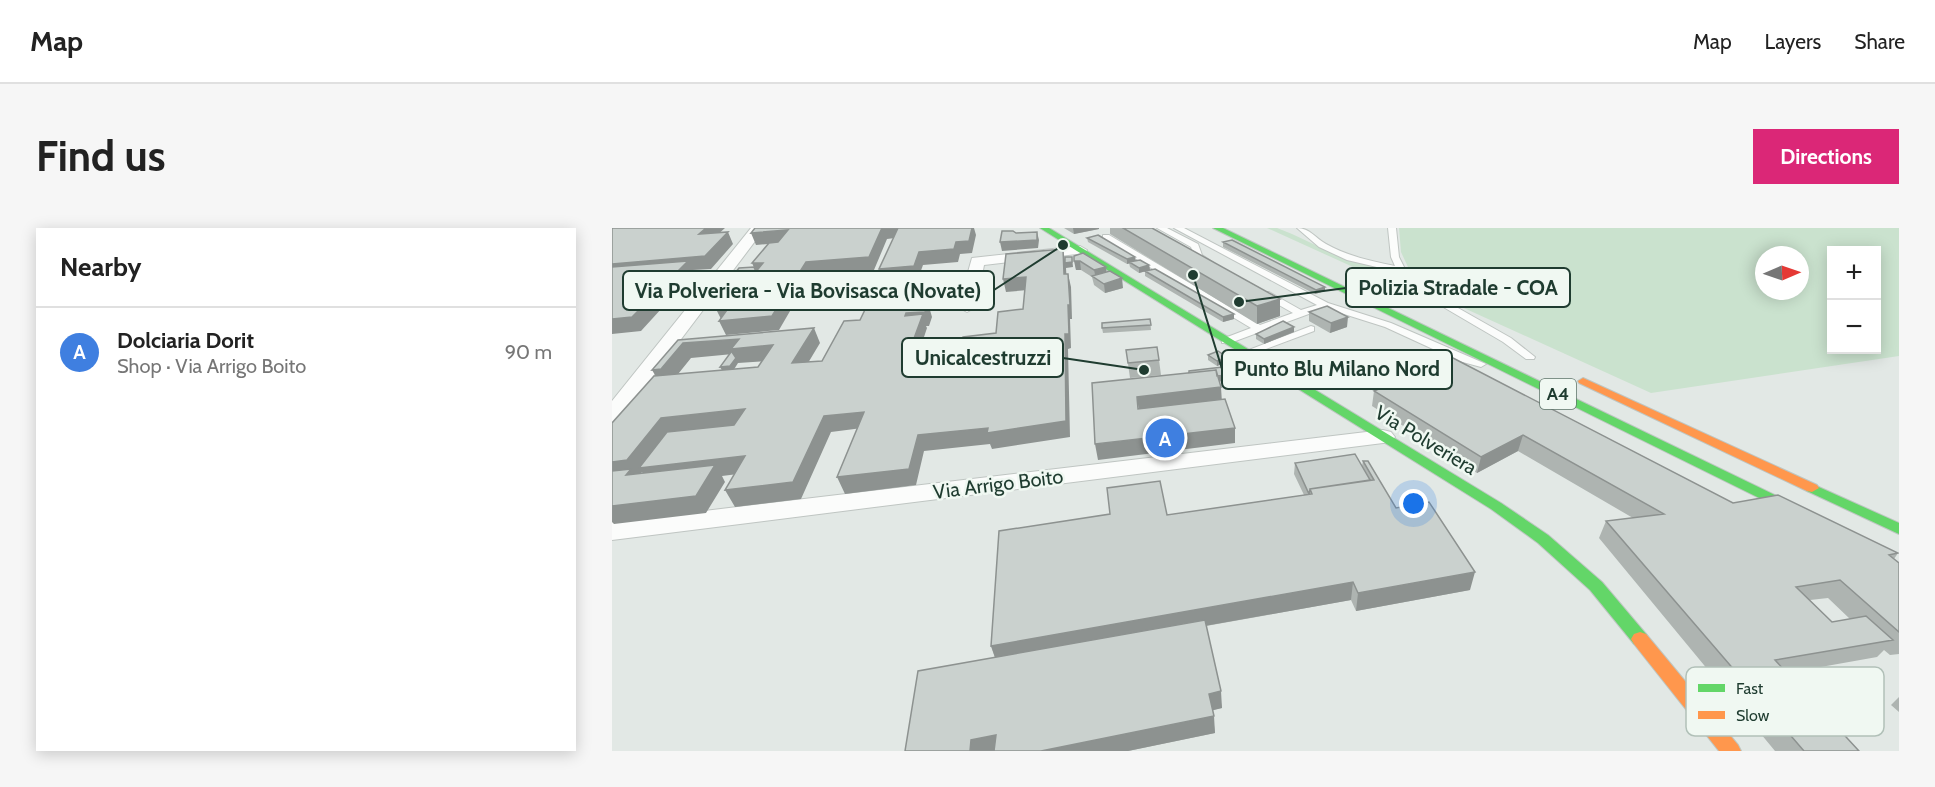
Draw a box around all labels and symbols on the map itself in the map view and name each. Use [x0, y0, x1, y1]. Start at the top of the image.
north arrow [1755, 246, 1809, 300]
callout: Polizia Stradale - COA [1346, 268, 1570, 307]
callout: Via Polveriera - Via Bovisasca (Novate) [623, 271, 994, 310]
text: Polizia Stradale - COA [1358, 275, 1559, 300]
text: Via Polveriera - Via Bovisasca (Novate) [635, 278, 981, 303]
callout: Unicalcestruzzi [902, 338, 1063, 377]
text: Unicalcestruzzi [915, 345, 1051, 370]
callout: Punto Blu Milano Nord [1222, 350, 1452, 389]
text: Punto Blu Milano Nord [1234, 356, 1440, 381]
road number: A4 [1540, 379, 1576, 409]
street label: Via Polveriera [1371, 400, 1482, 480]
pin: A [1146, 416, 1184, 460]
street label: Via Arrigo Boito [932, 464, 1064, 504]
your location [1399, 489, 1428, 518]
legend [1686, 667, 1884, 736]
text: Fast [1736, 679, 1764, 698]
text: Slow [1736, 706, 1770, 725]

